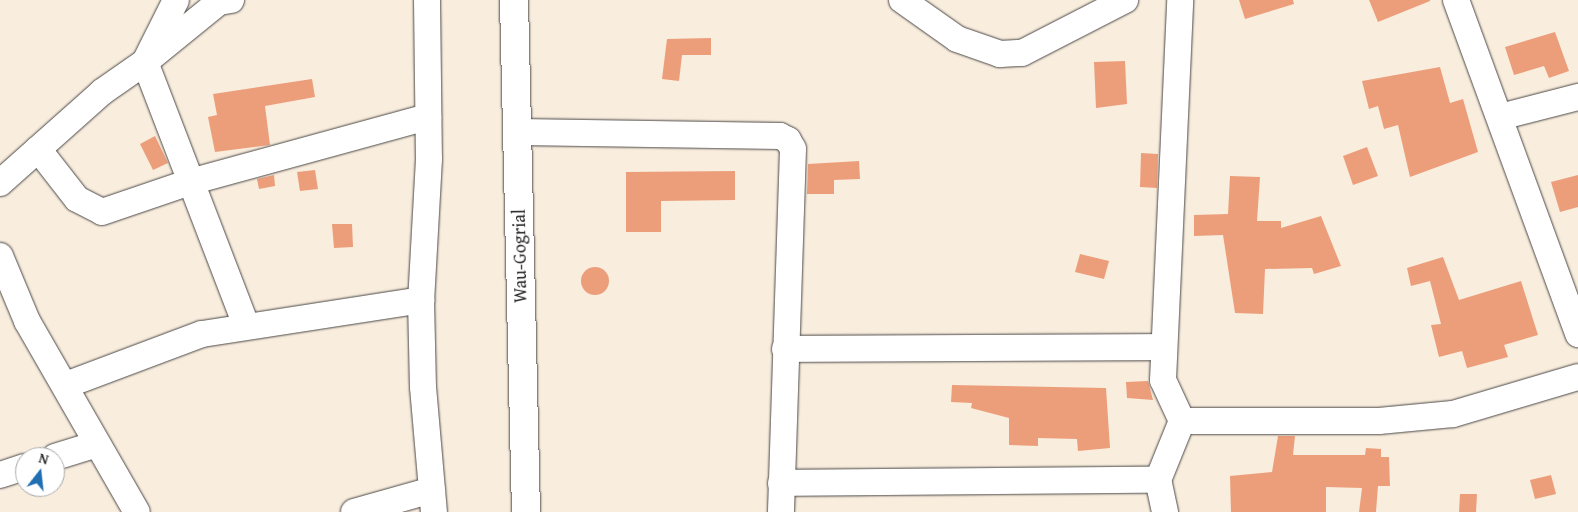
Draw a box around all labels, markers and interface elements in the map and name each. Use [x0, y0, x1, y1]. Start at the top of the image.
street label: Wau-Gogrial [508, 209, 532, 303]
north arrow [15, 447, 65, 497]
text: N [37, 448, 51, 469]

